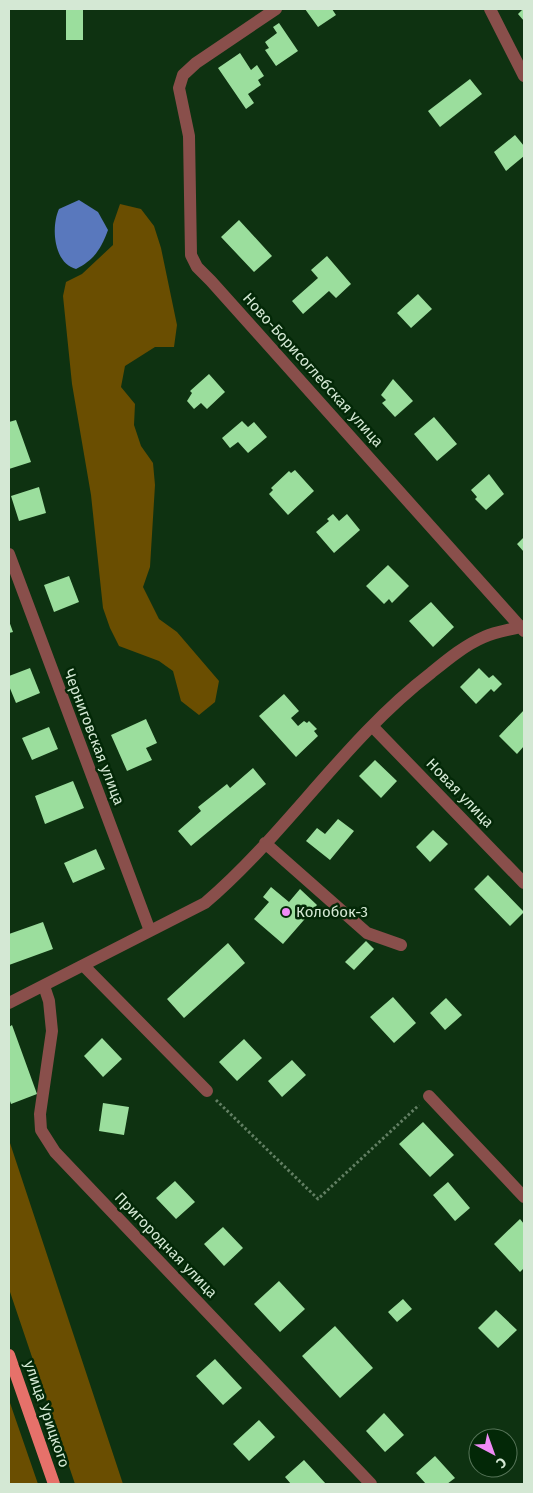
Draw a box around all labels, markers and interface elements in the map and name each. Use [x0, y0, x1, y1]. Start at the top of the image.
street label: Ново-Борисоглебская улица [239, 289, 387, 451]
street label: Черниговская улица [60, 666, 128, 808]
street label: Новая улица [422, 755, 498, 831]
place label: Колобок-3 [296, 903, 368, 921]
marker: Колобок-3 [280, 906, 292, 918]
street label: Пригородная улица [111, 1188, 221, 1302]
street label: улица Урицкого [20, 1358, 74, 1470]
north arrow [468, 1428, 518, 1478]
text: С [493, 1453, 510, 1471]

